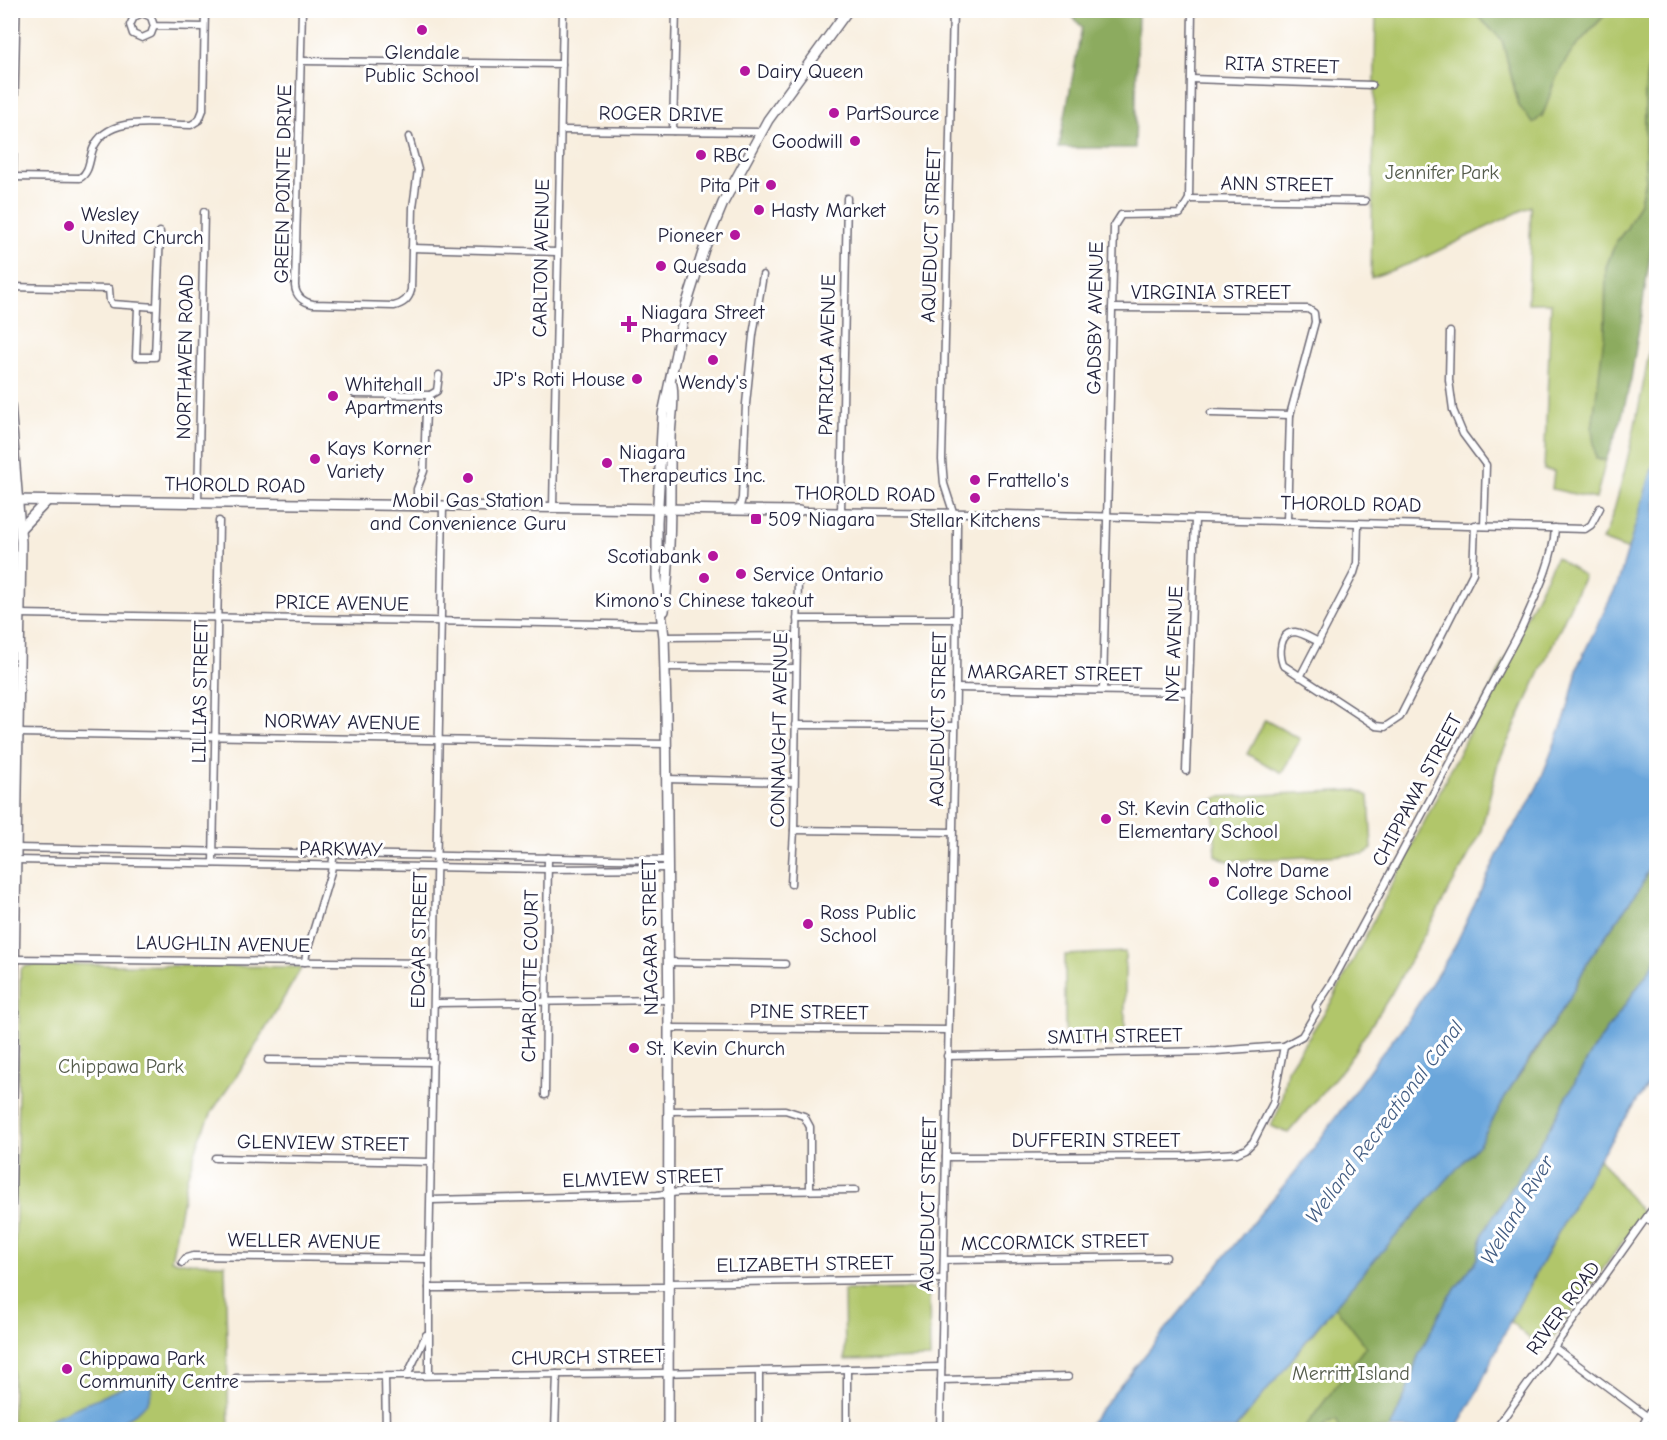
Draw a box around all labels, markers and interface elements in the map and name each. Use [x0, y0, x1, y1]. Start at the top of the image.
marker: Glendale Public School [415, 23, 429, 37]
place label: Glendale Public School [365, 41, 479, 87]
street label: RITA STREET [1224, 52, 1340, 79]
place label: Dairy Queen [757, 60, 863, 83]
marker: Dairy Queen [738, 64, 752, 78]
street label: GREEN POINTE DRIVE [270, 84, 296, 284]
street label: ROGER DRIVE [598, 101, 724, 127]
place label: PartSource [846, 102, 939, 125]
marker: PartSource [827, 106, 841, 120]
place label: Goodwill [772, 130, 843, 153]
marker: Goodwill [848, 134, 862, 148]
place label: RBC [713, 144, 750, 167]
street label: AQUEDUCT STREET [916, 146, 946, 323]
marker: RBC [694, 148, 708, 162]
park label: Jennifer Park [1385, 161, 1499, 184]
street label: ANN STREET [1221, 172, 1334, 196]
place label: Pita Pit [700, 174, 760, 197]
street label: CARLTON AVENUE [528, 178, 554, 338]
marker: Pita Pit [764, 178, 778, 192]
place label: Hasty Market [771, 199, 887, 222]
place label: Wesley United Church [81, 203, 204, 249]
marker: Hasty Market [752, 203, 766, 217]
marker: Wesley United Church [62, 219, 76, 233]
place label: Pioneer [658, 224, 723, 247]
marker: Pioneer [728, 228, 742, 242]
street label: GADSBY AVENUE [1082, 241, 1108, 395]
place label: Quesada [673, 255, 747, 278]
marker: Quesada [654, 259, 668, 273]
street label: NORTHAVEN ROAD [172, 274, 198, 440]
street label: PATRICIA AVENUE [814, 274, 840, 436]
street label: VIRGINIA STREET [1131, 281, 1292, 304]
place label: Niagara Street Pharmacy [641, 301, 766, 347]
marker: Niagara Street Pharmacy [622, 317, 636, 331]
marker: Wendy's [706, 353, 720, 367]
place label: JP's Roti House [493, 368, 625, 391]
place label: Wendy's [679, 371, 747, 394]
marker: JP's Roti House [630, 372, 644, 386]
place label: Whitehall Apartments [345, 373, 443, 419]
marker: Whitehall Apartments [326, 389, 340, 403]
place label: Kays Korner Variety [327, 437, 431, 483]
place label: Niagara Therapeutics Inc. [619, 441, 765, 487]
marker: Kays Korner Variety [308, 452, 322, 466]
marker: Niagara Therapeutics Inc. [600, 456, 614, 470]
place label: Frattello's [987, 469, 1069, 492]
marker: Mobil Gas Station and Convenience Guru [461, 471, 475, 485]
street label: THOROLD ROAD [164, 472, 306, 498]
marker: Frattello's [968, 473, 982, 487]
street label: THOROLD ROAD [794, 481, 936, 507]
place label: Mobil Gas Station and Convenience Guru [370, 489, 566, 535]
marker: Stellar Kitchens [968, 491, 982, 505]
street label: THOROLD ROAD [1280, 491, 1422, 517]
place label: 509 Niagara [768, 508, 875, 531]
place label: Stellar Kitchens [910, 509, 1040, 532]
marker: 509 Niagara [749, 512, 763, 526]
place label: Scotiabank [608, 545, 701, 568]
marker: Scotiabank [706, 549, 720, 563]
place label: Service Ontario [753, 563, 884, 586]
marker: Service Ontario [734, 567, 748, 581]
marker: Kimono's Chinese takeout [697, 571, 711, 585]
street label: NYE AVENUE [1160, 585, 1188, 703]
place label: Kimono's Chinese takeout [595, 589, 814, 612]
street label: PRICE AVENUE [275, 590, 409, 616]
street label: LILLIAS STREET [187, 620, 213, 764]
street label: AQUEDUCT STREET [925, 631, 951, 807]
street label: CONNAUGHT AVENUE [766, 632, 792, 828]
street label: MARGARET STREET [967, 660, 1143, 686]
street label: NORWAY AVENUE [264, 709, 420, 735]
street label: CHIPPAWA STREET [1367, 709, 1467, 870]
place label: St. Kevin Catholic Elementary School [1118, 797, 1278, 843]
marker: St. Kevin Catholic Elementary School [1099, 812, 1113, 826]
street label: PARKWAY [299, 837, 383, 861]
street label: NIAGARA STREET [637, 858, 663, 1016]
place label: Notre Dame College School [1226, 859, 1352, 905]
street label: EDGAR STREET [406, 871, 432, 1009]
marker: Notre Dame College School [1207, 875, 1221, 889]
street label: CHARLOTTE COURT [517, 889, 543, 1063]
place label: Ross Public School [820, 901, 916, 947]
marker: Ross Public School [801, 917, 815, 931]
street label: LAUGHLIN AVENUE [136, 931, 310, 957]
street label: PINE STREET [749, 999, 869, 1025]
water label: Welland Recreational Canal [1300, 1016, 1468, 1228]
street label: SMITH STREET [1047, 1023, 1183, 1049]
place label: St. Kevin Church [646, 1037, 785, 1060]
marker: St. Kevin Church [627, 1041, 641, 1055]
park label: Chippawa Park [58, 1055, 184, 1078]
street label: AQUEDUCT STREET [915, 1116, 941, 1292]
street label: DUFFERIN STREET [1011, 1129, 1181, 1152]
street label: GLENVIEW STREET [237, 1130, 410, 1156]
water label: Welland River [1475, 1150, 1560, 1269]
street label: ELMVIEW STREET [562, 1164, 725, 1192]
street label: WELLER AVENUE [227, 1228, 381, 1254]
street label: MCCORMICK STREET [961, 1229, 1150, 1255]
street label: ELIZABETH STREET [716, 1251, 894, 1277]
street label: RIVER ROAD [1521, 1257, 1605, 1359]
street label: CHURCH STREET [511, 1344, 666, 1370]
place label: Chippawa Park Community Centre [79, 1347, 239, 1393]
marker: Chippawa Park Community Centre [60, 1362, 74, 1376]
park label: Merritt Island [1292, 1362, 1410, 1385]

